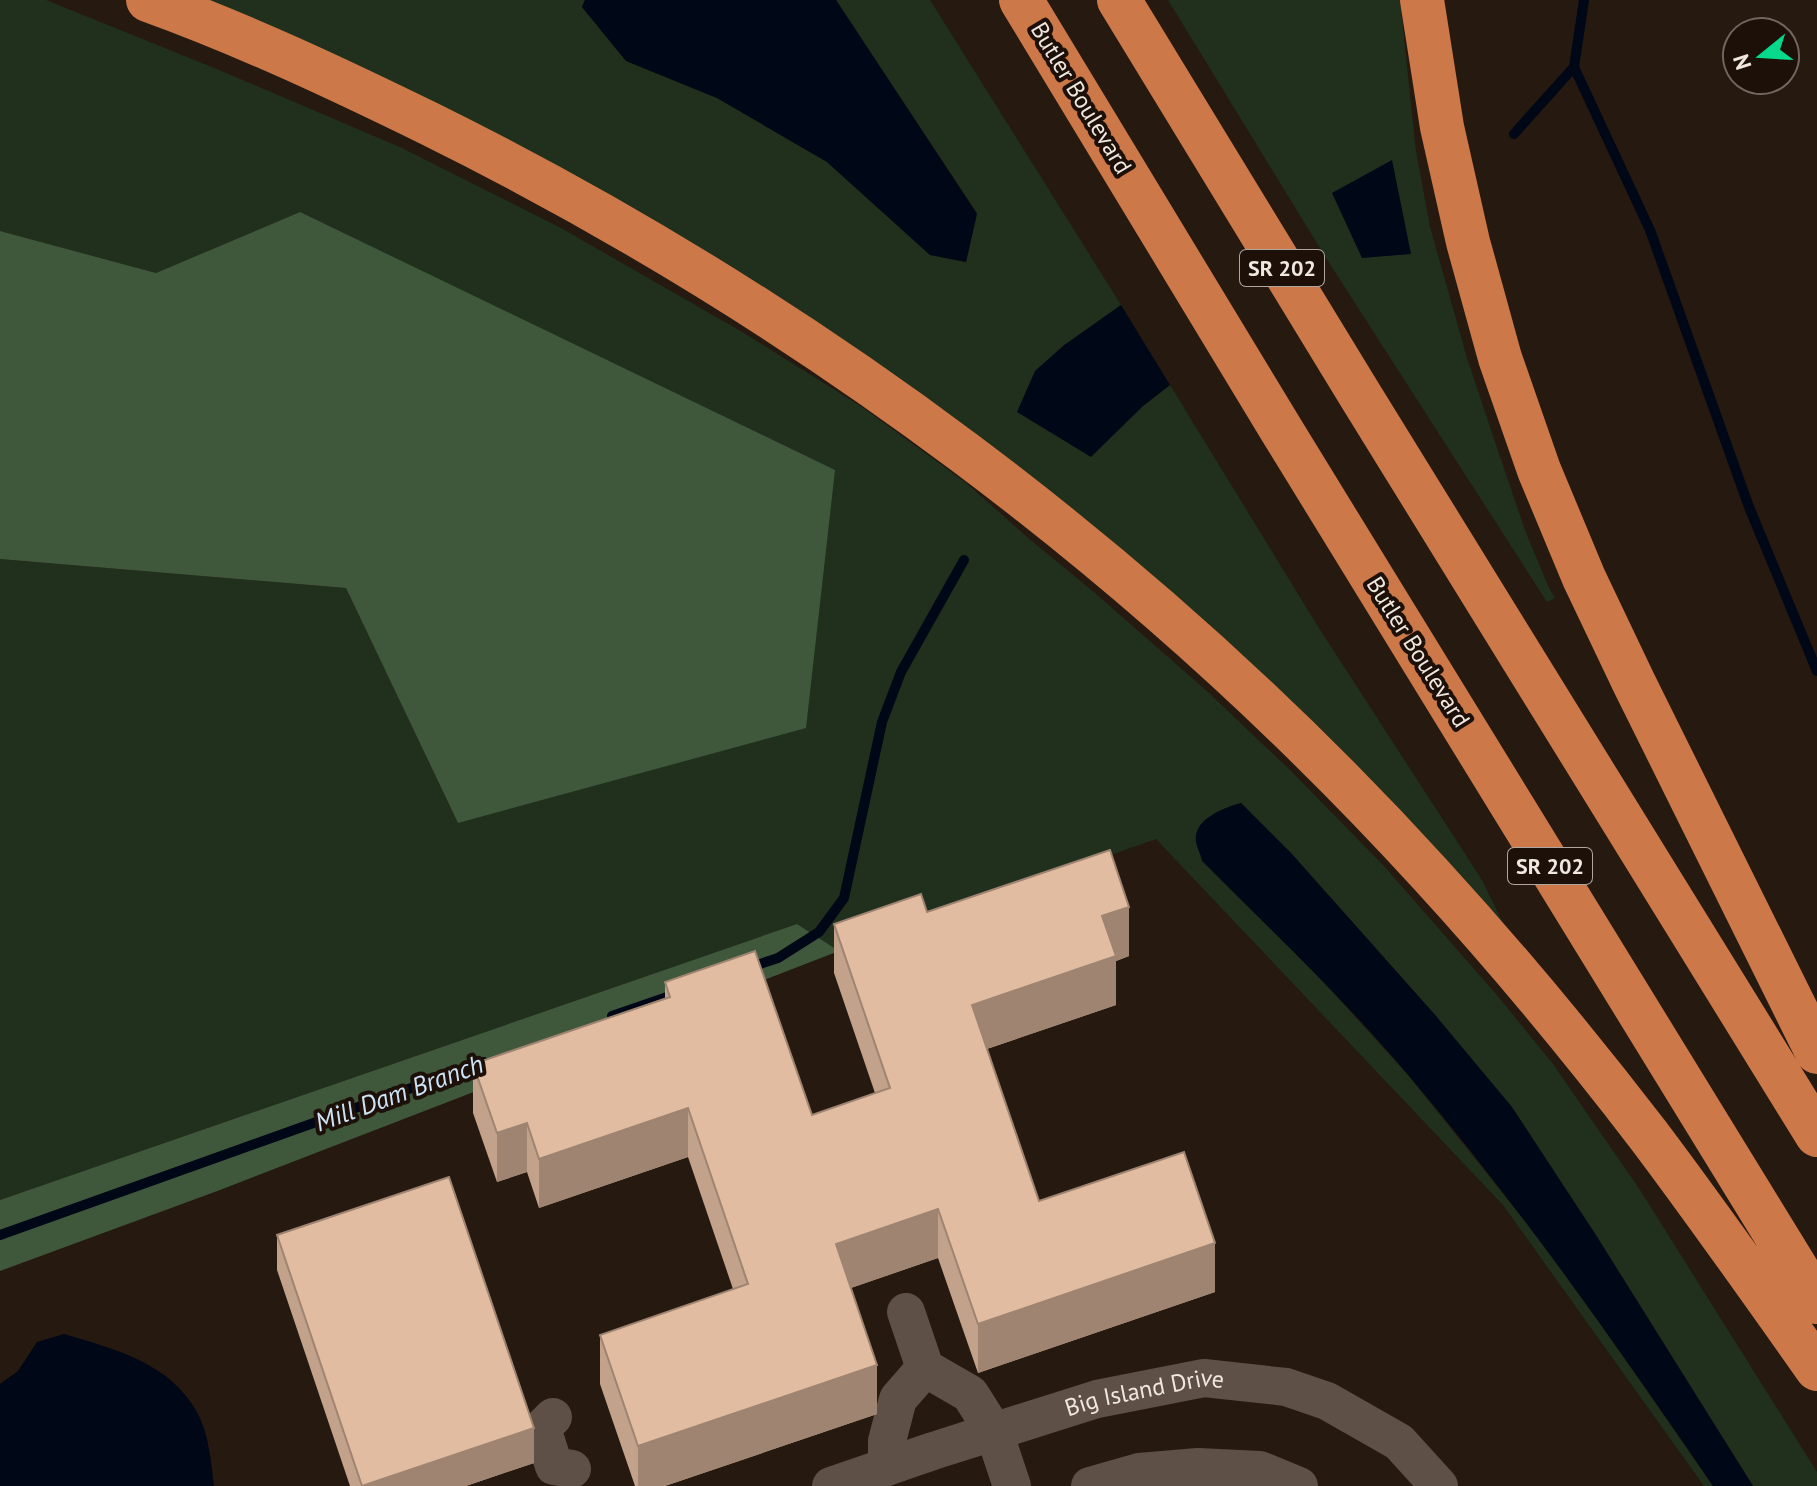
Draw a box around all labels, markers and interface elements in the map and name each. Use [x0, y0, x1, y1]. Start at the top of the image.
street label: Butler Boulevard [1024, 16, 1139, 179]
north arrow [1721, 16, 1801, 96]
text: N [1726, 51, 1758, 73]
road number: SR 202 [1240, 250, 1324, 286]
street label: Butler Boulevard [1360, 571, 1477, 733]
road number: SR 202 [1508, 848, 1592, 884]
water label: Mill Dam Branch [310, 1047, 488, 1138]
street label: Big Island Drive [1061, 1362, 1226, 1423]

